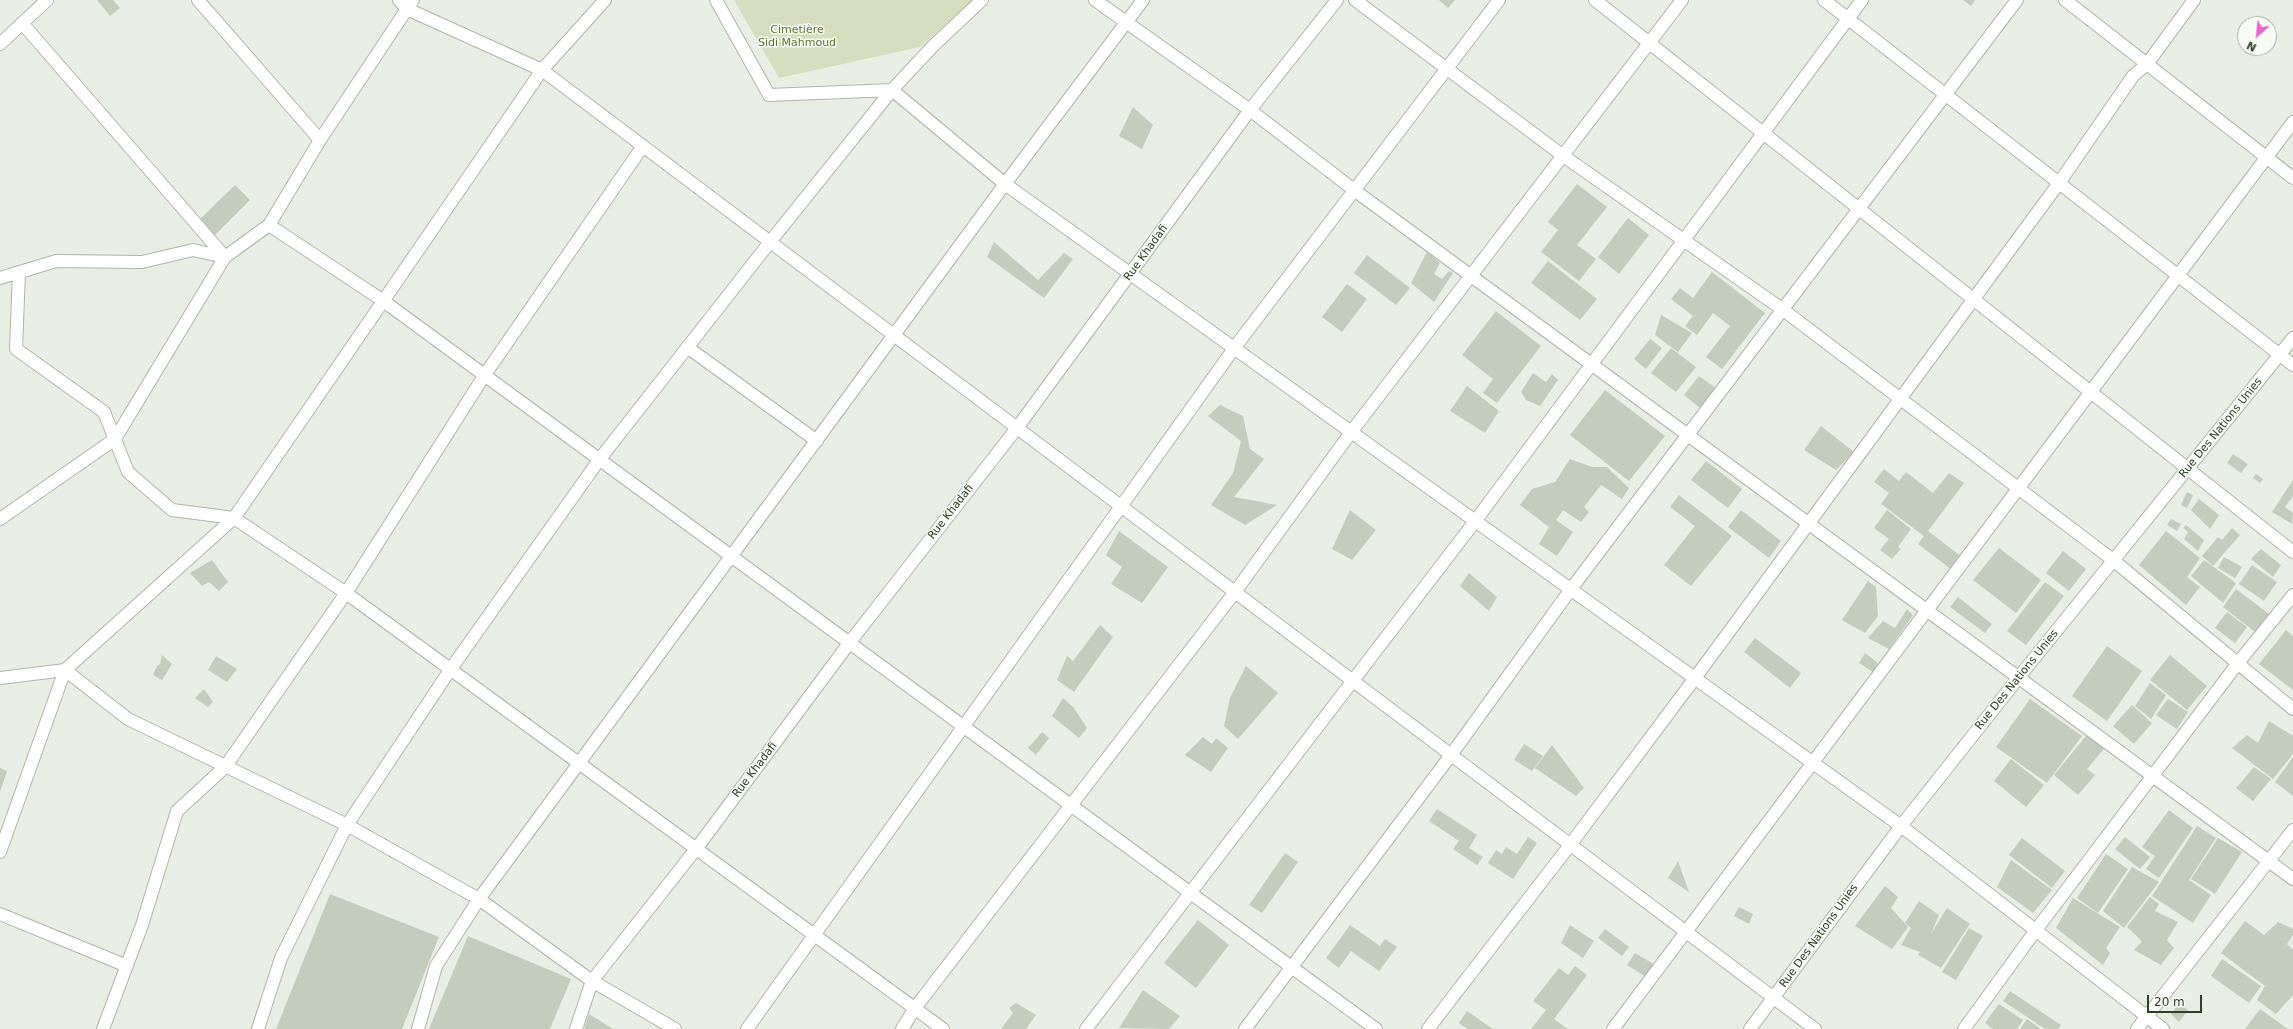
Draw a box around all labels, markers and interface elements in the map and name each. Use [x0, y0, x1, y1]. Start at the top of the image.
north arrow [2237, 16, 2277, 56]
park label: Cimetière Sidi Mahmoud [758, 23, 836, 49]
text: N [2245, 38, 2259, 54]
street label: Rue Khadafi [1121, 222, 1171, 284]
street label: Rue Des Nations Unies [2177, 375, 2265, 481]
street label: Rue Khadafi [925, 482, 977, 542]
street label: Rue Des Nations Unies [1973, 627, 2061, 733]
street label: Rue Khadafi [730, 740, 780, 800]
street label: Rue Des Nations Unies [1777, 882, 1861, 990]
scale bar [2149, 987, 2204, 1013]
text: 20 m [2154, 995, 2185, 1009]

